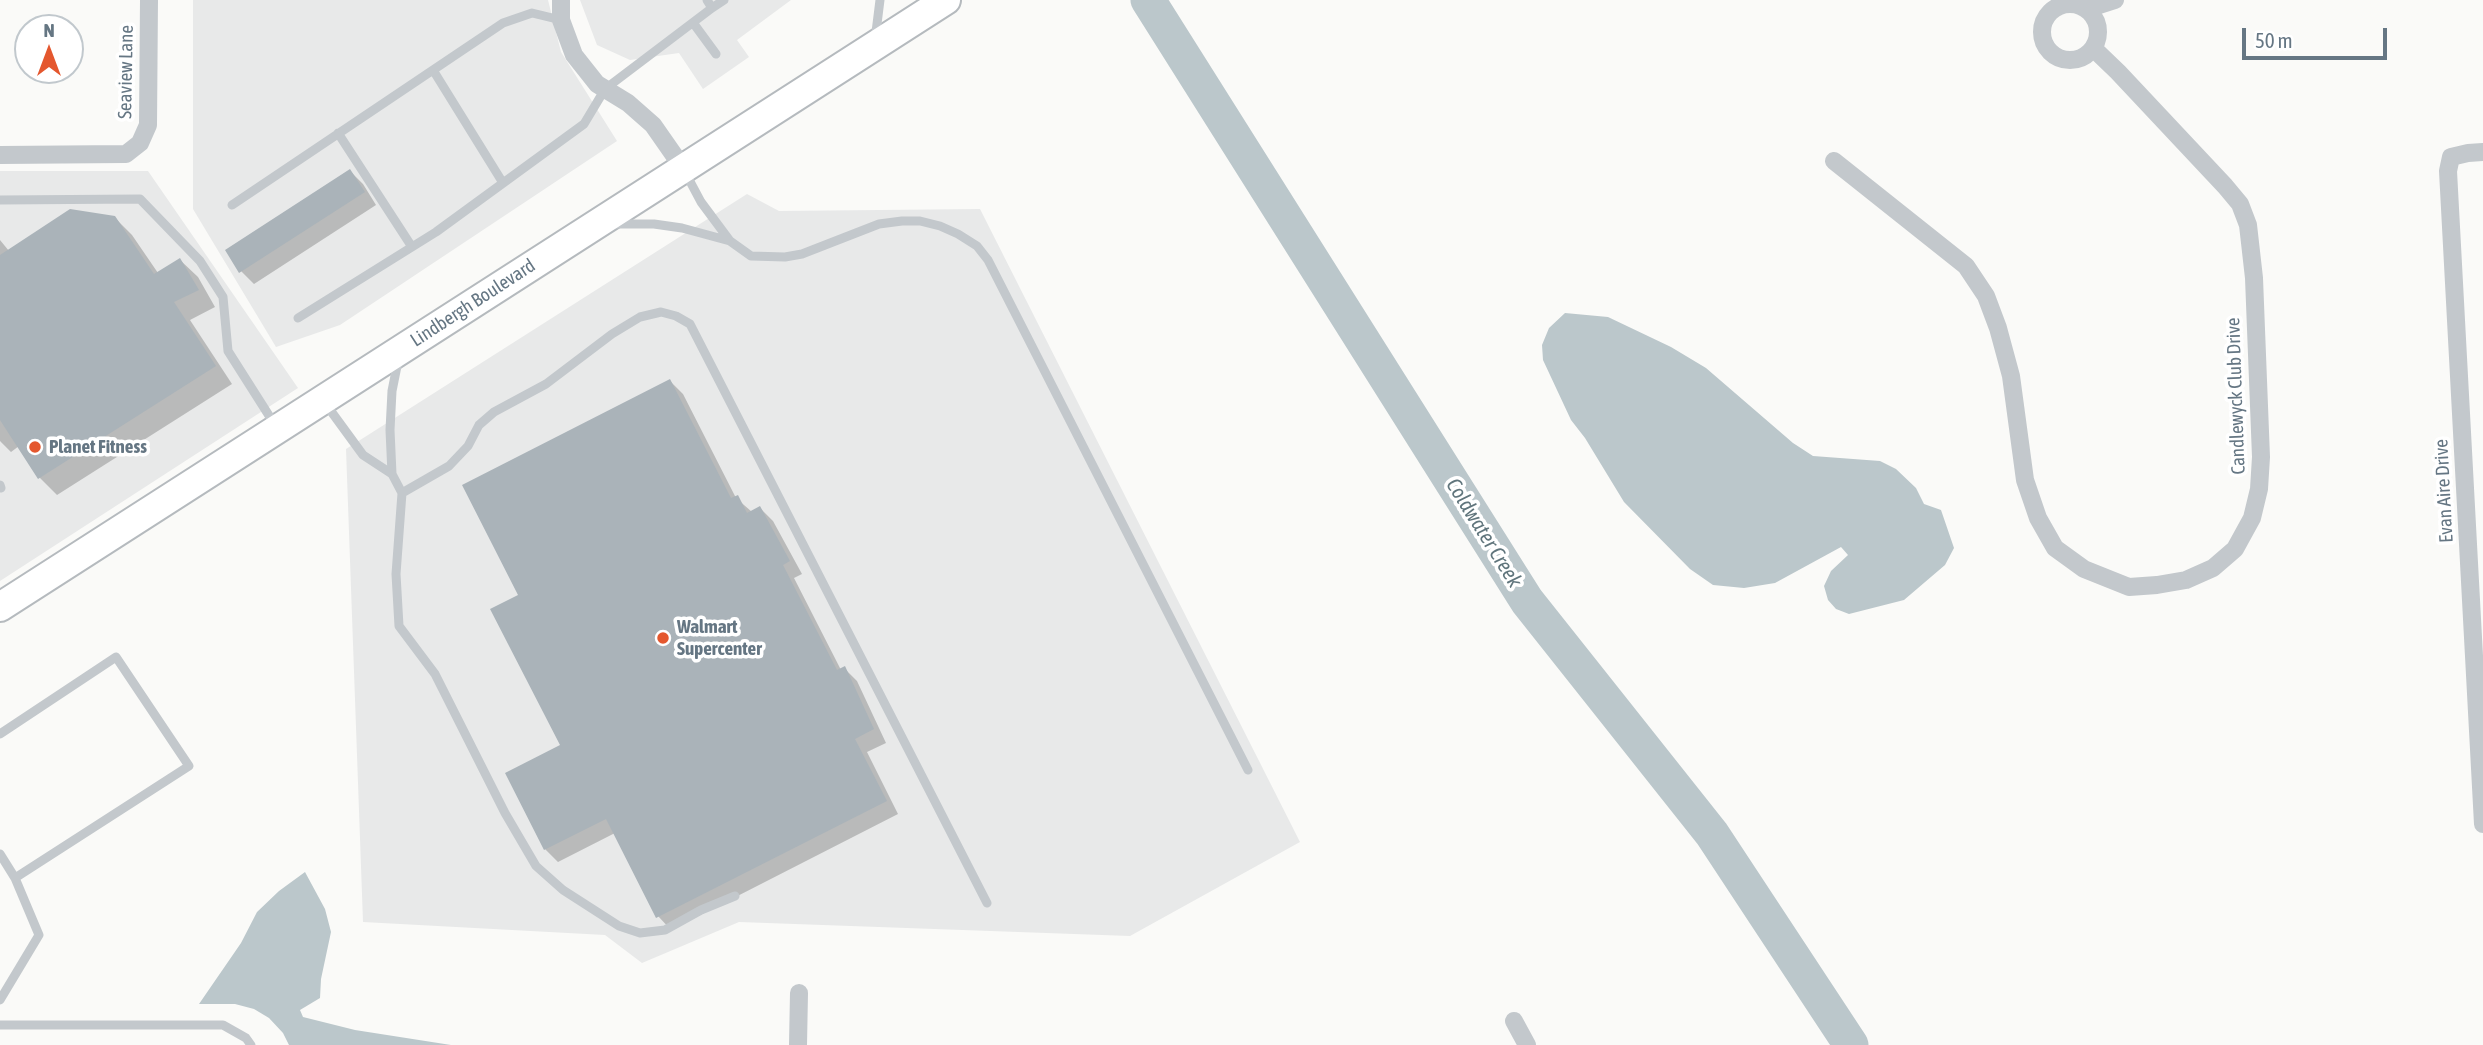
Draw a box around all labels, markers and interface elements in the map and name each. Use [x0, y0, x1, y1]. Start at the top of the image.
north arrow [14, 14, 84, 84]
scale bar [2245, 14, 2390, 58]
text: N [43, 19, 55, 41]
street label: Seaview Lane [114, 25, 138, 119]
text: 50 m [2255, 28, 2293, 52]
street label: Lindbergh Boulevard [406, 254, 540, 352]
street label: Candlewyck Club Drive [2222, 317, 2250, 475]
place label: Planet Fitness [49, 436, 147, 458]
marker: Planet Fitness [27, 439, 43, 455]
street label: Evan Aire Drive [2430, 439, 2458, 543]
water label: Coldwater Creek [1440, 474, 1528, 592]
place label: Walmart Supercenter [677, 616, 762, 660]
marker: Walmart Supercenter [655, 630, 671, 646]

